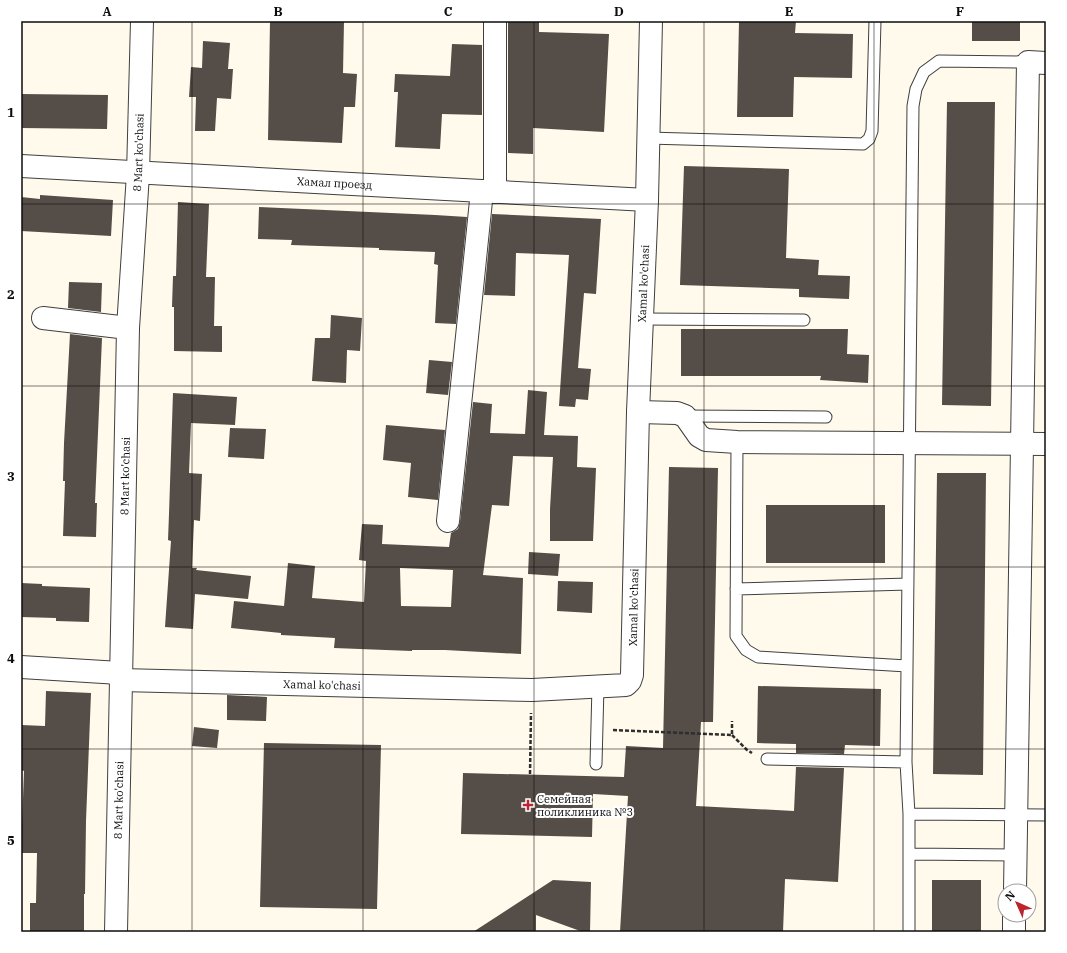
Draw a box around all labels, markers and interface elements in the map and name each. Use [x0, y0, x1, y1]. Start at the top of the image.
text: A [102, 3, 112, 20]
text: B [273, 3, 283, 20]
text: C [444, 3, 453, 20]
text: D [614, 3, 624, 20]
text: E [785, 3, 793, 20]
text: F [956, 3, 964, 20]
text: 1 [7, 104, 15, 121]
street label: 8 Mart ko'chasi [130, 113, 147, 192]
street label: Хамал проезд [297, 174, 373, 192]
street label: Xamal ko'chasi [635, 244, 652, 323]
text: 2 [7, 286, 15, 303]
street label: 8 Mart ko'chasi [117, 436, 133, 515]
text: 3 [7, 468, 15, 485]
street label: Xamal ko'chasi [626, 568, 641, 646]
text: 4 [7, 650, 15, 667]
street label: Xamal ko'chasi [283, 677, 362, 693]
street label: 8 Mart ko'chasi [111, 760, 126, 839]
place label: Семейная поликлиника №3 [537, 792, 633, 819]
marker: Семейная поликлиника №3 [522, 799, 534, 811]
text: 5 [7, 832, 15, 849]
north arrow [997, 883, 1037, 923]
text: N [1002, 888, 1018, 904]

